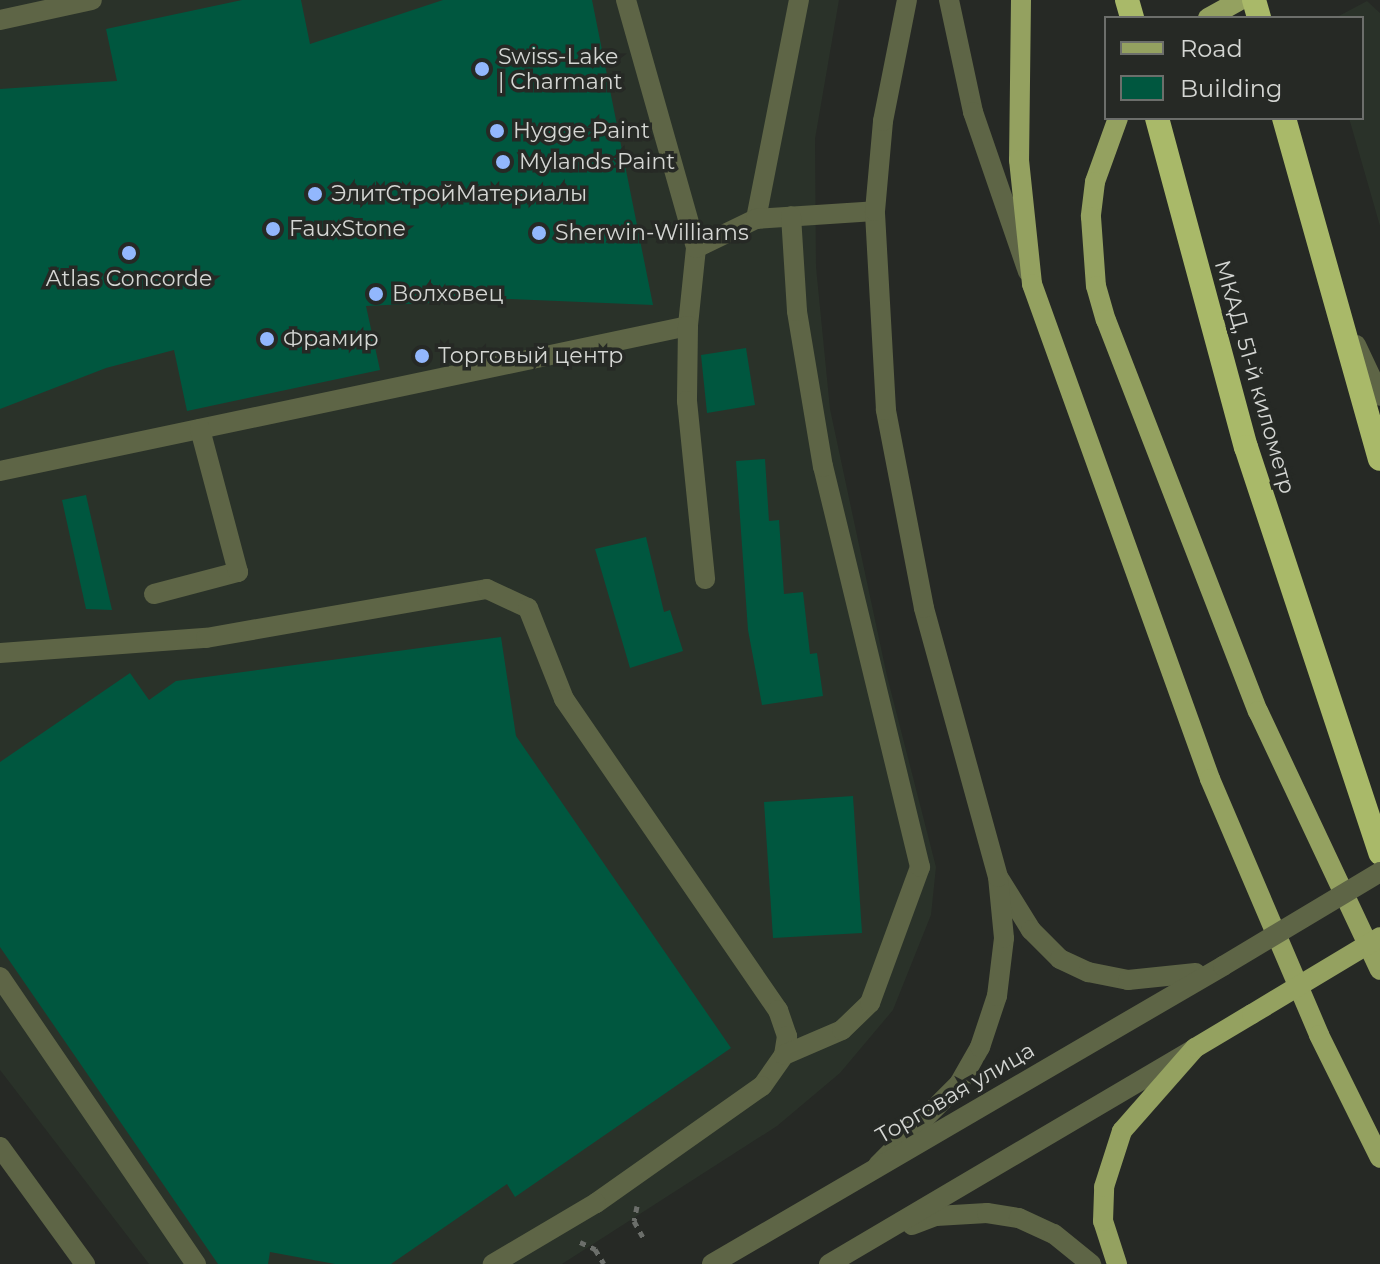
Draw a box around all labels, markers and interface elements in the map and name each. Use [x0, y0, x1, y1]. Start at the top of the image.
legend [1104, 16, 1364, 120]
text: Road [1180, 34, 1243, 63]
place label: Swiss-Lake | Charmant [498, 43, 622, 94]
marker: Swiss-Lake | Charmant [473, 60, 491, 78]
text: Building [1180, 74, 1283, 103]
place label: Hygge Paint [513, 118, 650, 144]
marker: Hygge Paint [488, 122, 506, 140]
place label: Mylands Paint [519, 149, 675, 175]
marker: Mylands Paint [494, 153, 512, 171]
place label: ЭлитСтройМатериалы [331, 181, 587, 207]
marker: ЭлитСтройМатериалы [306, 185, 324, 203]
place label: FauxStone [289, 216, 406, 242]
marker: FauxStone [264, 220, 282, 238]
place label: Sherwin-Williams [555, 220, 749, 246]
marker: Sherwin-Williams [530, 224, 548, 242]
marker: Atlas Concorde [120, 244, 138, 262]
street label: МКАД, 51-й километр [1209, 257, 1301, 497]
place label: Atlas Concorde [46, 266, 212, 292]
place label: Волховец [392, 281, 504, 307]
marker: Волховец [367, 285, 385, 303]
place label: Фрамир [283, 326, 379, 352]
marker: Фрамир [258, 330, 276, 348]
place label: Торговый центр [438, 343, 623, 369]
marker: Торговый центр [413, 347, 431, 365]
street label: Торговая улица [871, 1037, 1039, 1149]

